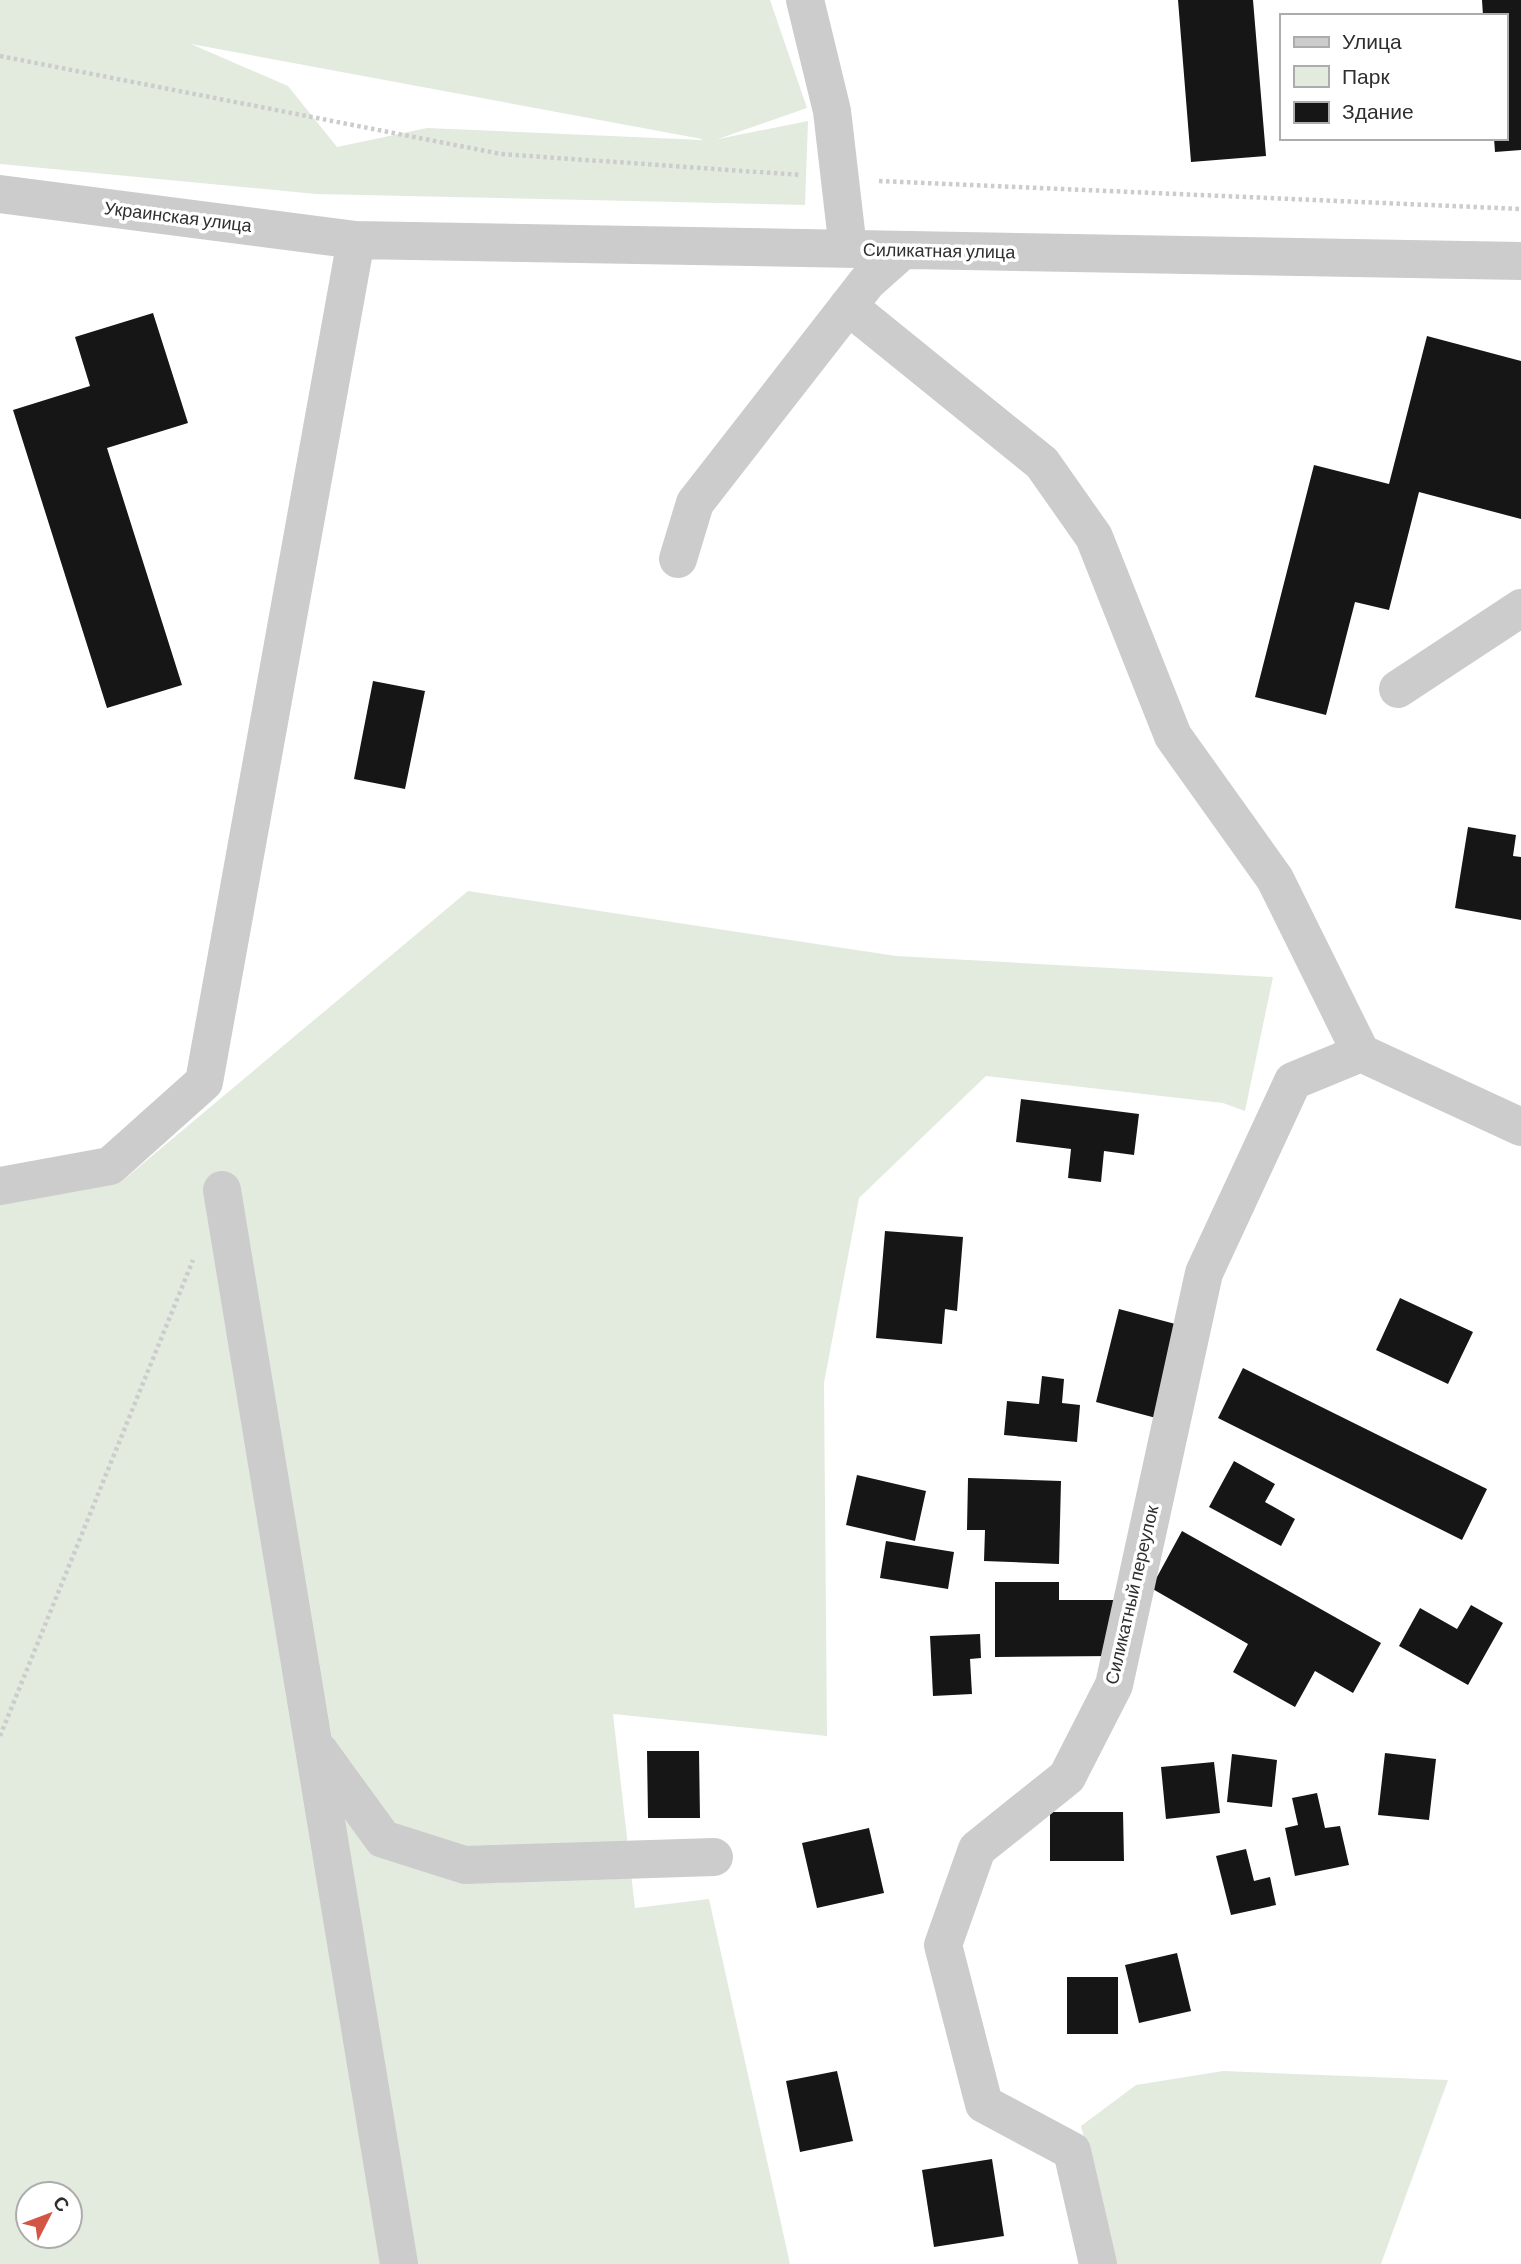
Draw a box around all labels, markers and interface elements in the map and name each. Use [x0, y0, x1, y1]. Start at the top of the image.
legend [1280, 14, 1507, 140]
text: Улица [1342, 28, 1402, 53]
text: Парк [1342, 63, 1390, 88]
text: Здание [1342, 98, 1414, 123]
street label: Украинская улица [103, 196, 254, 236]
street label: Силикатная улица [863, 238, 1016, 262]
street label: Силикатный переулок [1100, 1503, 1162, 1686]
north arrow [14, 2180, 84, 2250]
text: С [49, 2190, 75, 2216]

